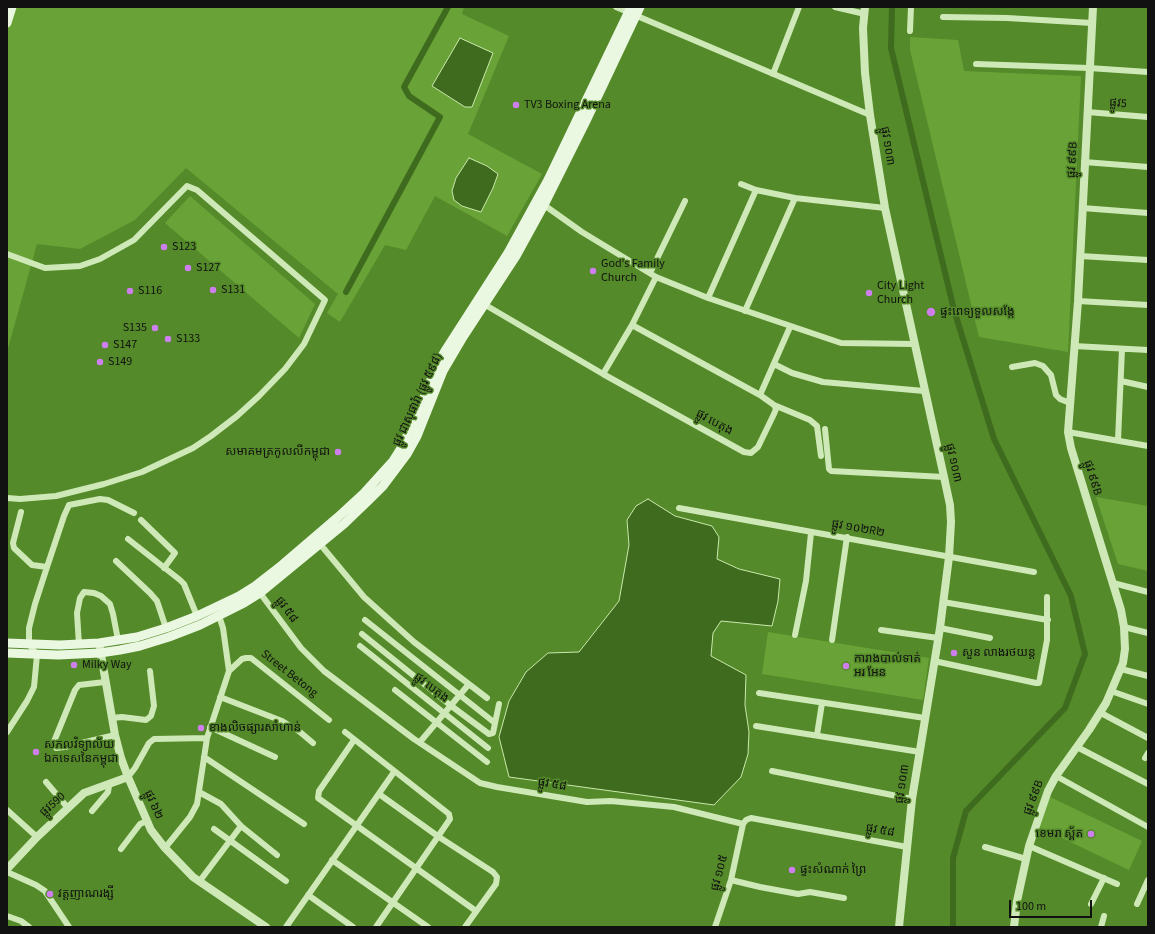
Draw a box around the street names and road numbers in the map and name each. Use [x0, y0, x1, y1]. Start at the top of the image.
street label: ផ្លូវ5 [1109, 96, 1127, 112]
street label: ផ្លូវ ១០៣ [877, 125, 897, 167]
street label: ផ្លូវ ៩៩B [1065, 142, 1081, 178]
street label: ផ្លូវ ជាសុផារ៉ា (ផ្លូវ ៥៩៨) [390, 351, 446, 449]
street label: ផ្លូវ បេតុង [693, 407, 735, 439]
street label: ផ្លូវ ១០៣ [942, 442, 964, 484]
street label: ផ្លូវ ៩៩B [1080, 459, 1104, 497]
street label: ផ្លូវ ១០២R២ [830, 517, 886, 541]
street label: ផ្លូវ ៥៨ [271, 594, 301, 626]
street label: Street Betong [258, 647, 320, 701]
street label: ផ្លូវ បេតុង [411, 670, 451, 706]
street label: ផ្លូវ ១០៣ [893, 763, 913, 805]
street label: ផ្លូវ ៥៨ [536, 776, 568, 794]
street label: ផ្លូវ ៩៩B [1021, 779, 1047, 817]
street label: ផ្លូវ ៦២ [140, 788, 166, 822]
street label: ផ្លូវ590 [37, 790, 69, 820]
street label: ផ្លូវ ៥៨ [864, 821, 896, 841]
street label: ផ្លូវ ១០៥ [708, 853, 732, 893]

